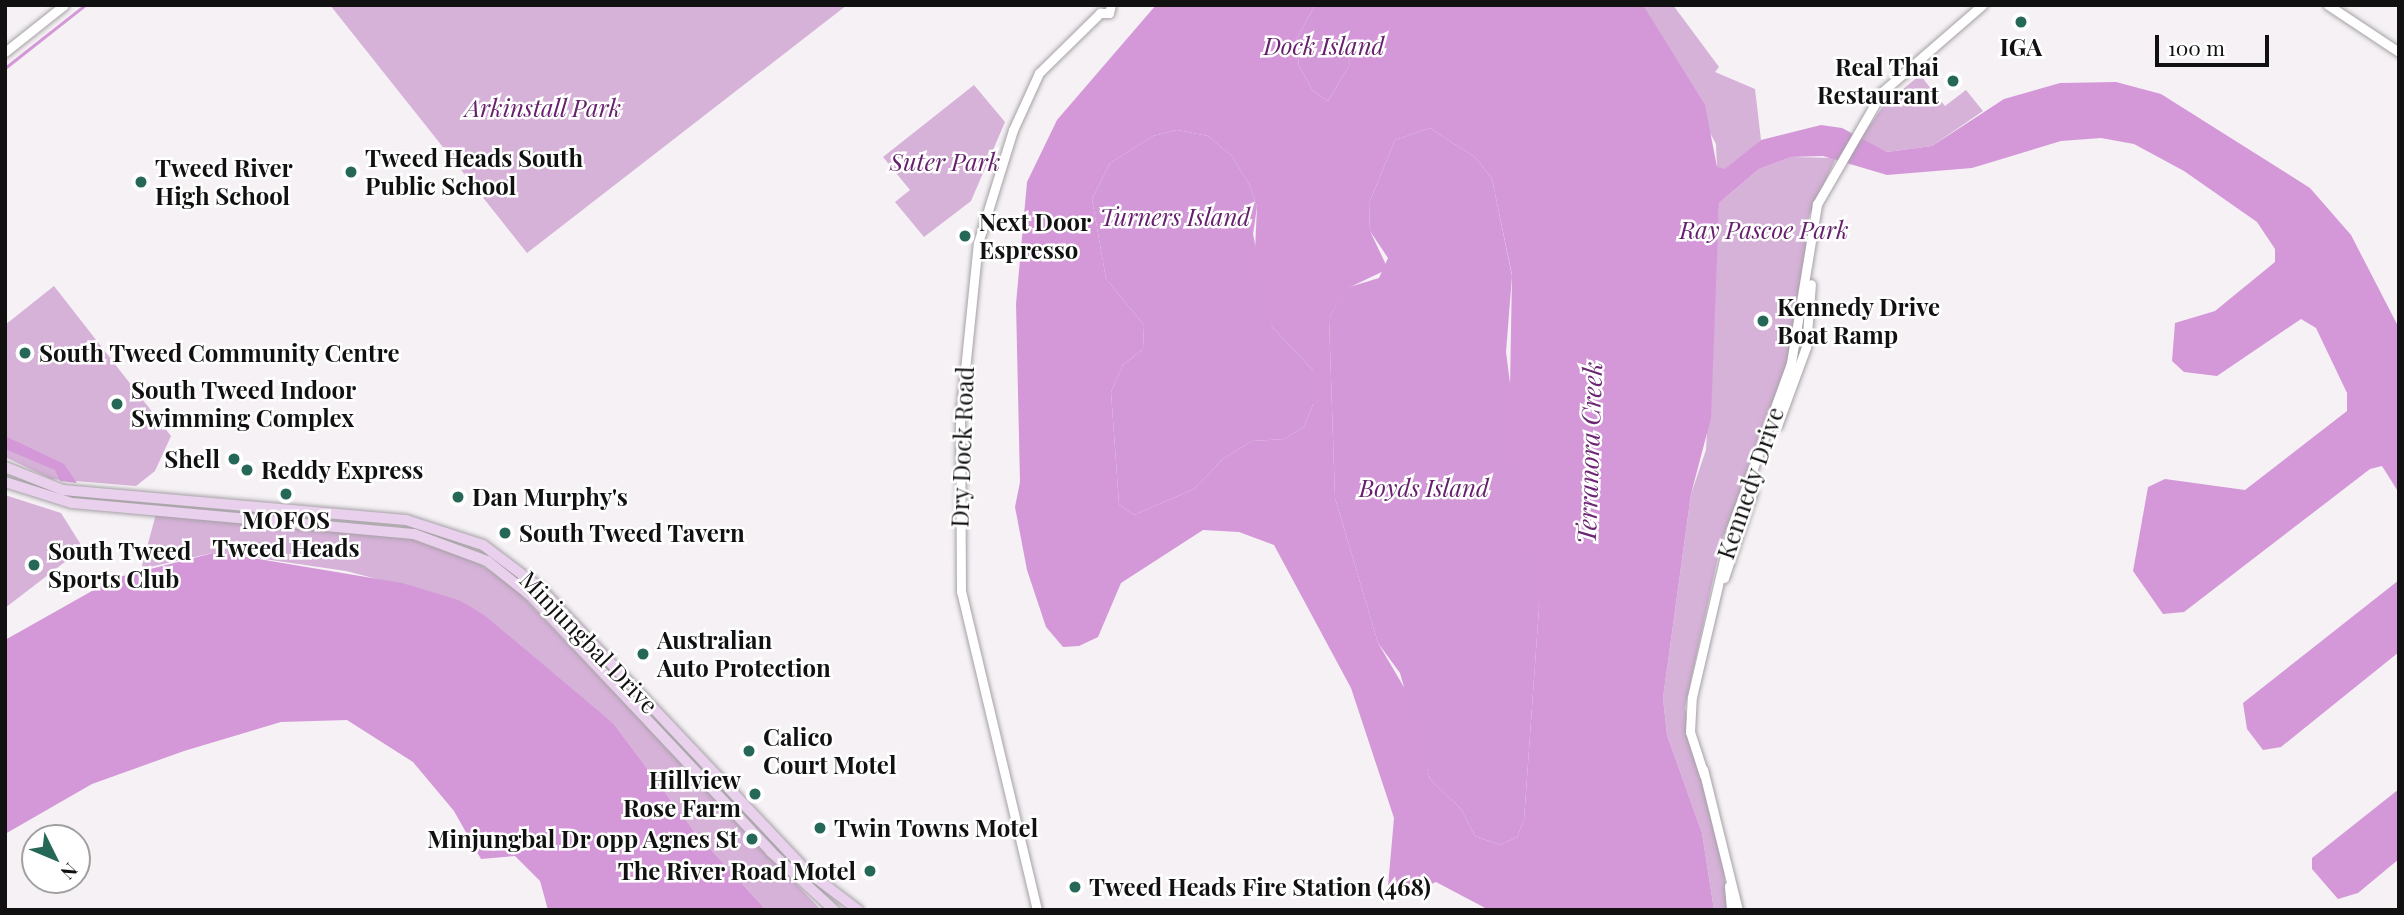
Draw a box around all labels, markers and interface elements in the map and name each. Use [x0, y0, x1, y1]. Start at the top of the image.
marker: IGA [2013, 14, 2029, 30]
scale bar [2159, 21, 2273, 65]
park label: Dock Island [1263, 32, 1385, 60]
place label: IGA [2000, 33, 2042, 61]
text: 100 m [2168, 33, 2225, 61]
place label: Real Thai Restaurant [1817, 53, 1939, 109]
marker: Real Thai Restaurant [1945, 73, 1961, 89]
park label: Arkinstall Park [464, 94, 622, 122]
place label: Tweed Heads South Public School [365, 144, 583, 200]
park label: Suter Park [890, 148, 1000, 176]
place label: Tweed River High School [155, 154, 293, 210]
marker: Tweed Heads South Public School [343, 164, 359, 180]
marker: Tweed River High School [133, 174, 149, 190]
park label: Turners Island [1100, 203, 1250, 231]
place label: Next Door Espresso [979, 208, 1091, 264]
park label: Ray Pascoe Park [1679, 216, 1849, 244]
marker: Next Door Espresso [957, 228, 973, 244]
place label: Kennedy Drive Boat Ramp [1777, 293, 1941, 349]
marker: Kennedy Drive Boat Ramp [1755, 313, 1771, 329]
place label: South Tweed Community Centre [39, 339, 401, 367]
marker: South Tweed Community Centre [17, 345, 33, 361]
water label: Terranora Creek [1570, 361, 1608, 545]
street label: Dry Dock Road [945, 366, 979, 528]
place label: South Tweed Indoor Swimming Complex [131, 376, 357, 432]
marker: South Tweed Indoor Swimming Complex [109, 396, 125, 412]
street label: Kennedy Drive [1710, 403, 1790, 563]
place label: Shell [164, 445, 220, 473]
marker: Shell [226, 451, 242, 467]
place label: Reddy Express [261, 456, 424, 484]
marker: Reddy Express [239, 462, 255, 478]
park label: Boyds Island [1359, 474, 1489, 502]
place label: Dan Murphy's [472, 483, 628, 511]
marker: MOFOS Tweed Heads [278, 486, 294, 502]
marker: Dan Murphy's [450, 489, 466, 505]
place label: MOFOS Tweed Heads [212, 506, 360, 562]
place label: South Tweed Tavern [519, 519, 746, 547]
marker: South Tweed Tavern [497, 525, 513, 541]
place label: South Tweed Sports Club [48, 537, 192, 593]
marker: South Tweed Sports Club [26, 557, 42, 573]
street label: Minjungbal Drive [514, 565, 664, 719]
place label: Australian Auto Protection [657, 626, 831, 682]
marker: Australian Auto Protection [635, 646, 651, 662]
place label: Calico Court Motel [763, 723, 897, 779]
marker: Calico Court Motel [741, 743, 757, 759]
place label: Hillview Rose Farm [623, 766, 741, 822]
marker: Hillview Rose Farm [747, 786, 763, 802]
place label: Twin Towns Motel [834, 814, 1039, 842]
marker: Twin Towns Motel [812, 820, 828, 836]
north arrow [21, 824, 91, 894]
place label: Minjungbal Dr opp Agnes St [426, 825, 738, 853]
marker: Minjungbal Dr opp Agnes St [744, 831, 760, 847]
place label: The River Road Motel [617, 857, 856, 885]
text: N [56, 858, 84, 886]
marker: The River Road Motel [862, 863, 878, 879]
place label: Tweed Heads Fire Station (468) [1089, 873, 1431, 901]
marker: Tweed Heads Fire Station (468) [1067, 879, 1083, 895]

